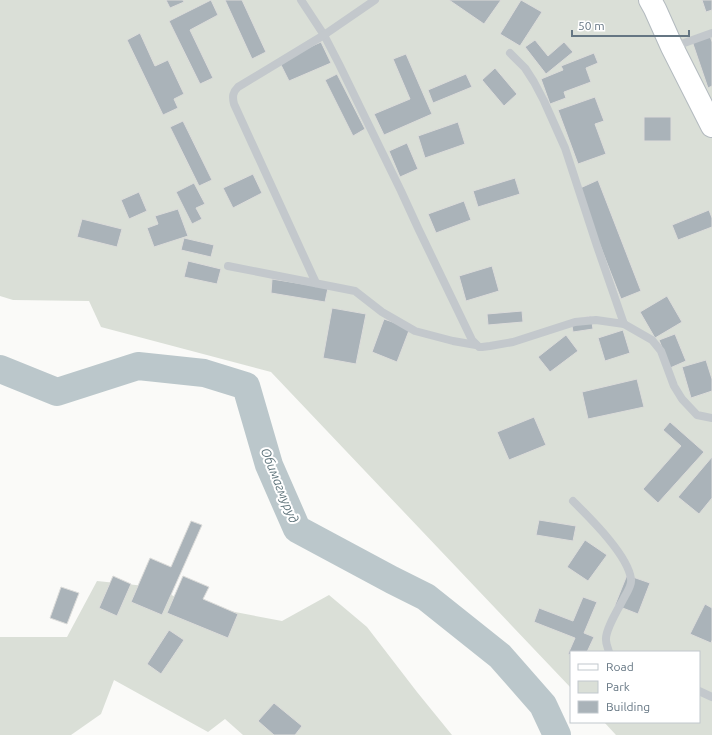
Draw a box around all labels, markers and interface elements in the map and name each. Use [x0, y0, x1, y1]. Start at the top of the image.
scale bar [572, 12, 689, 38]
text: 50 m [578, 19, 605, 32]
water label: Обимагмуруд [259, 445, 301, 525]
legend [570, 651, 700, 723]
text: Road [606, 660, 634, 673]
text: Park [606, 680, 630, 693]
text: Building [606, 700, 650, 713]

